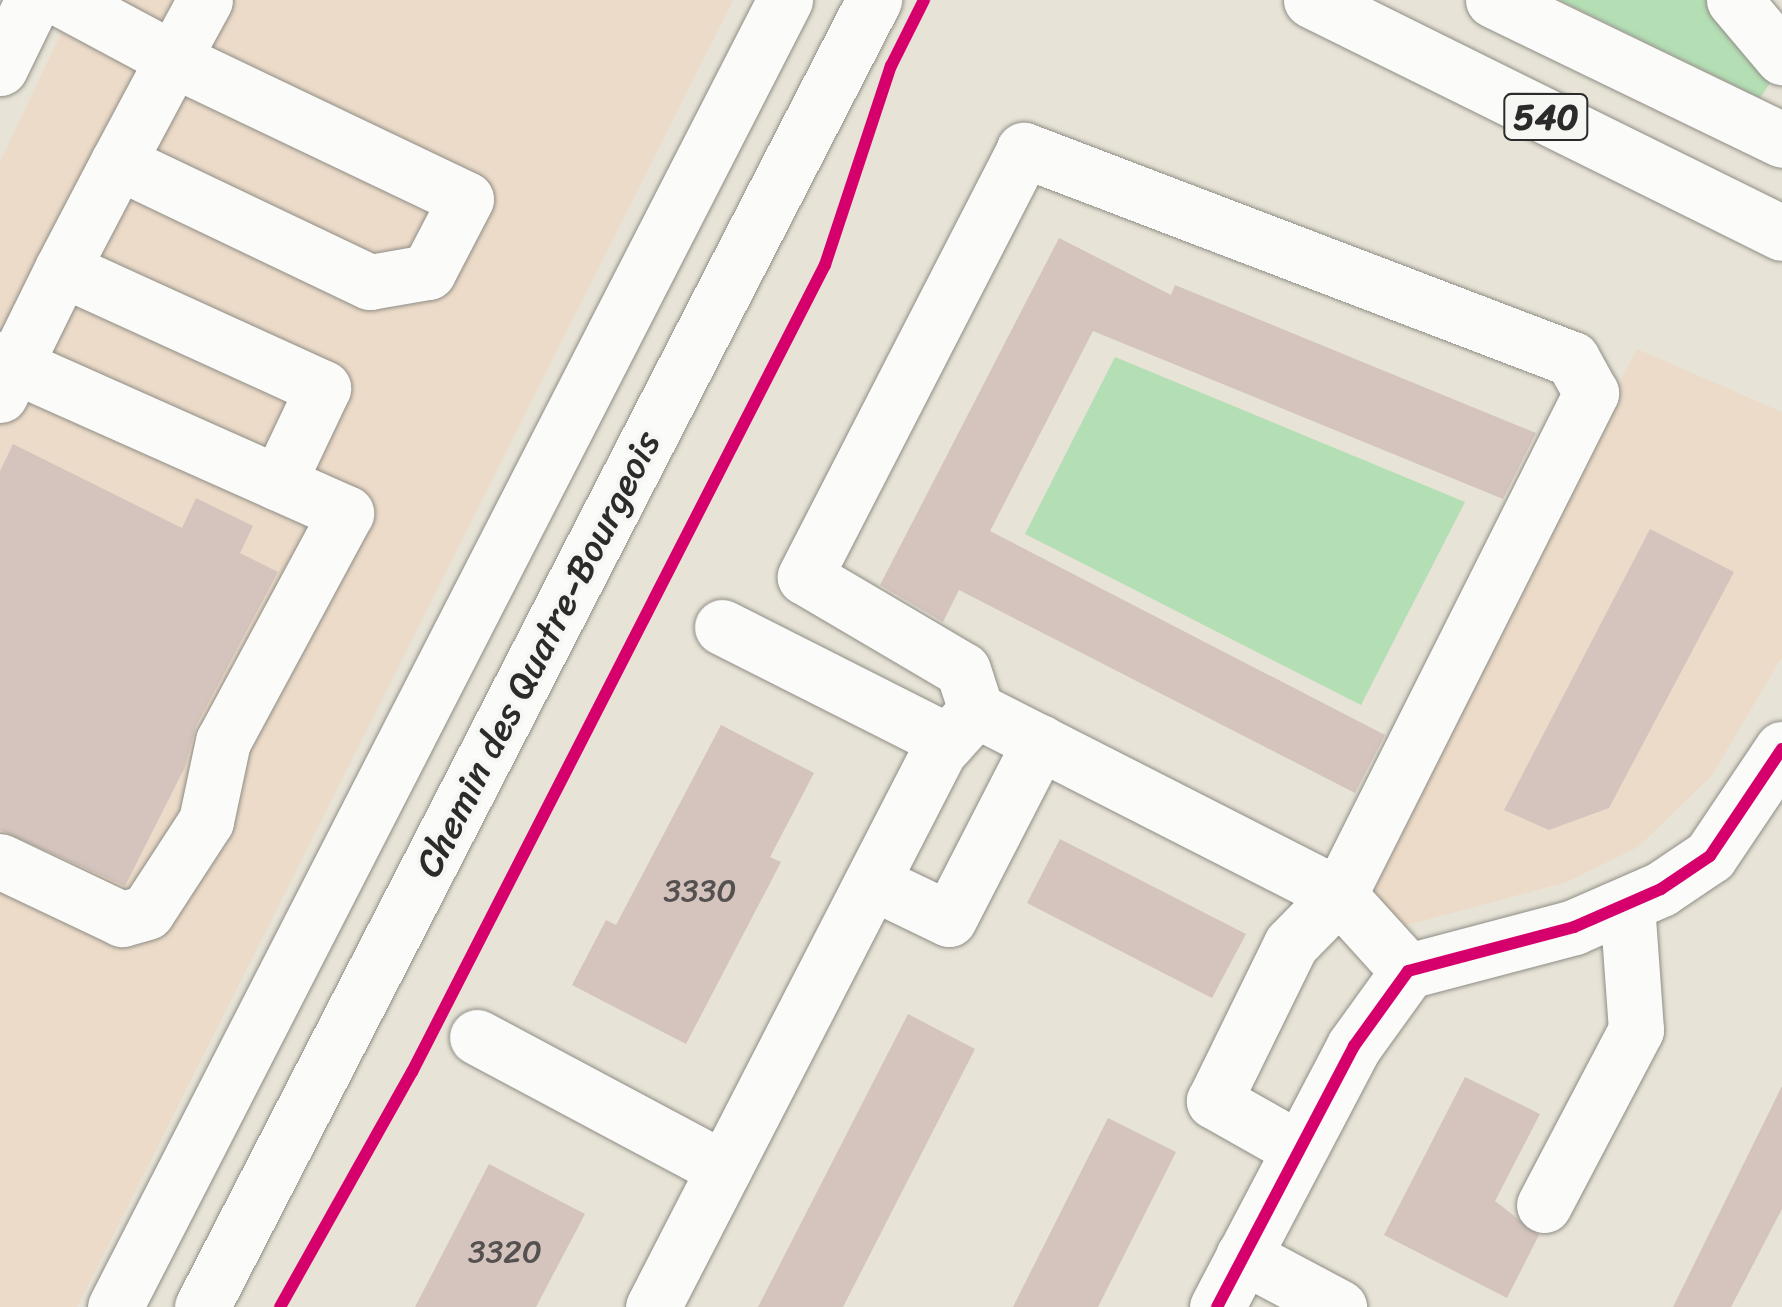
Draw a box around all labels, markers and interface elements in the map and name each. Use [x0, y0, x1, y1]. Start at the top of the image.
road number: 540 [1501, 87, 1591, 147]
street label: Chemin des Quatre-Bourgeois [405, 422, 671, 886]
house number: 3330 [664, 872, 736, 910]
house number: 3320 [468, 1233, 542, 1271]

